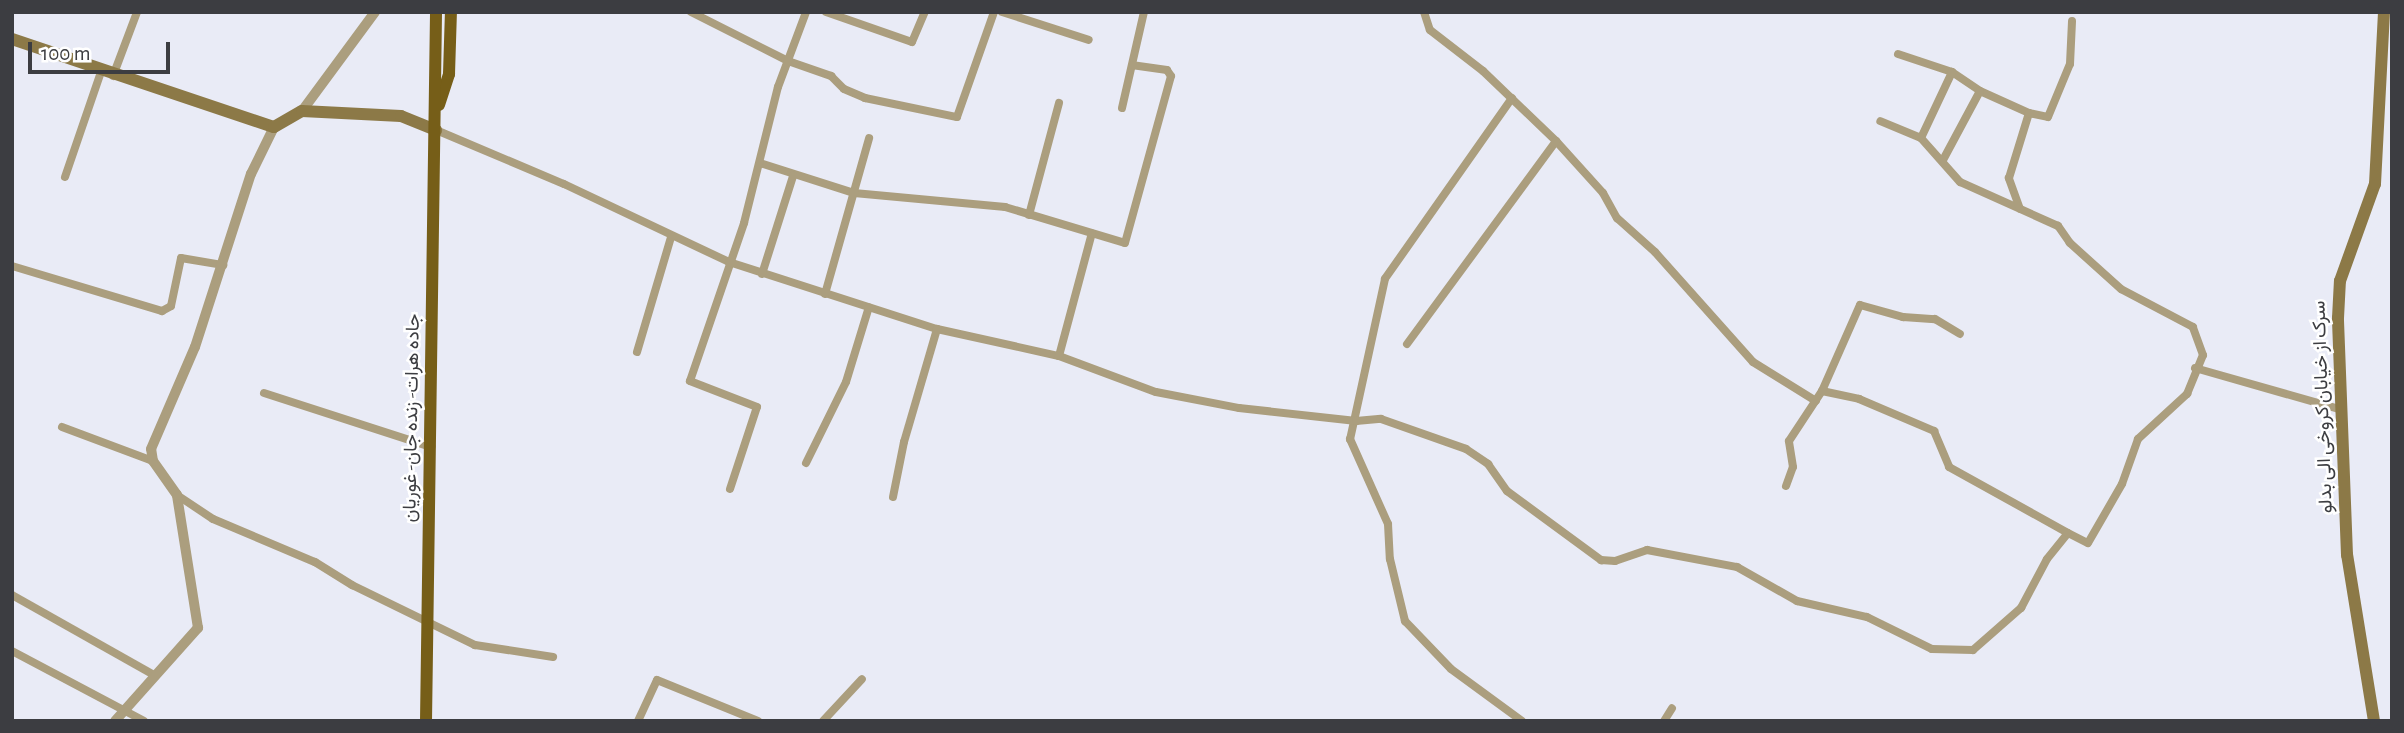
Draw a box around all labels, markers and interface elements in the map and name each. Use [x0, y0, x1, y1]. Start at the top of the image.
scale bar [32, 28, 173, 72]
text: 100 m [41, 43, 91, 64]
street label: سرک از خیابان کروخی الی بدلو [2308, 300, 2338, 514]
street label: جاده هرات- زنده جان- غوریان [399, 313, 425, 523]

